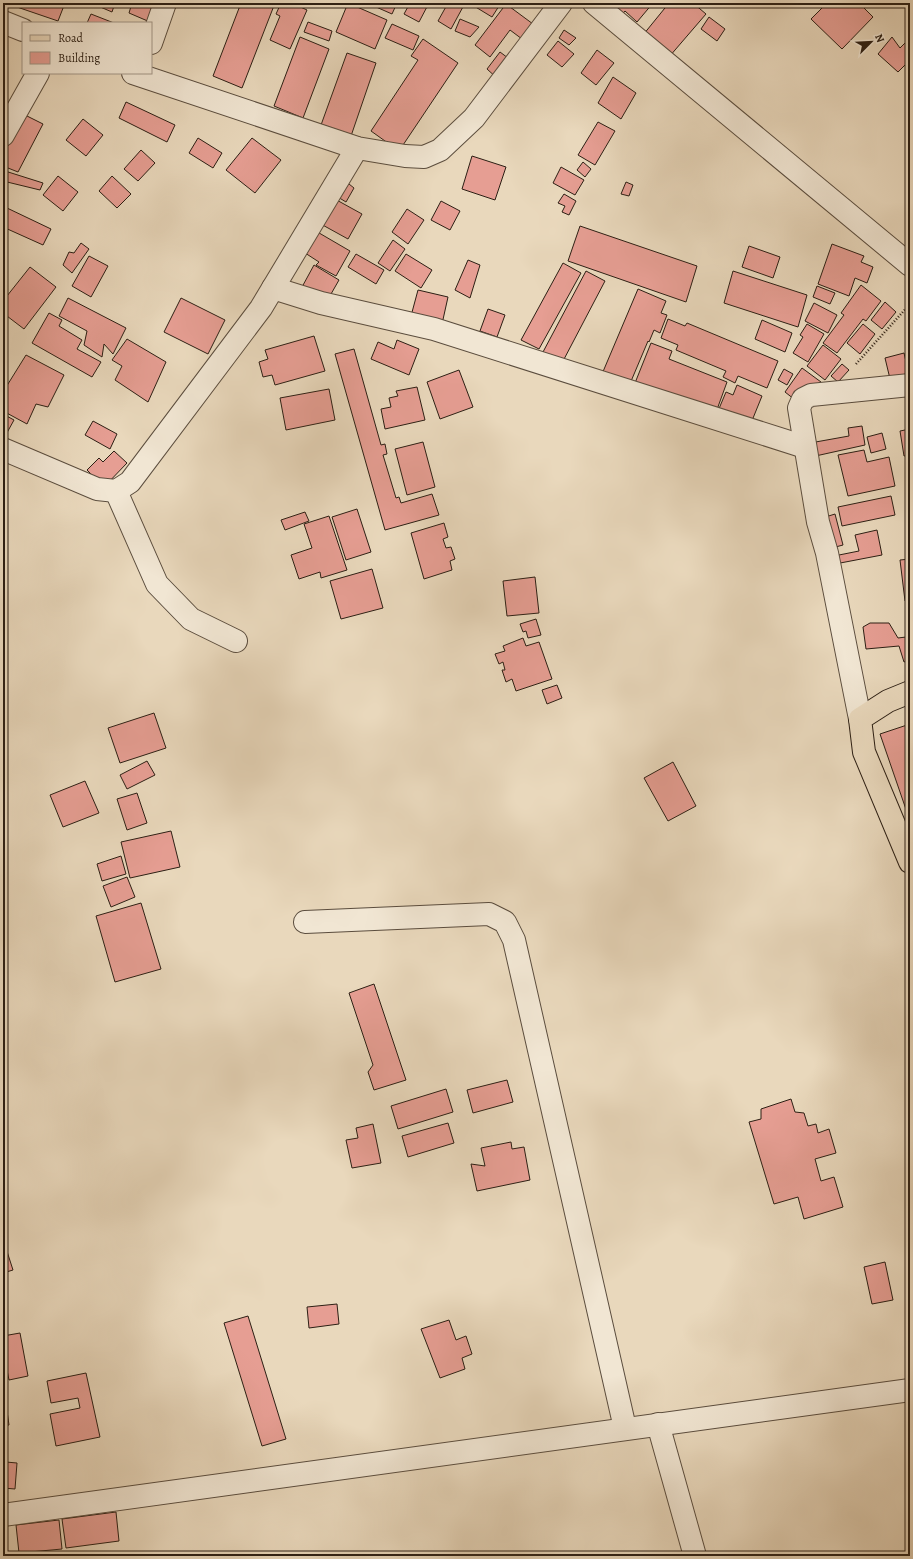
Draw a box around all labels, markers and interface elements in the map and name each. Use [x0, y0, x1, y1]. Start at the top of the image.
legend [22, 22, 152, 74]
north arrow [851, 22, 891, 62]
text: Road [58, 30, 84, 46]
text: N [871, 31, 888, 45]
text: Building [58, 50, 100, 66]

